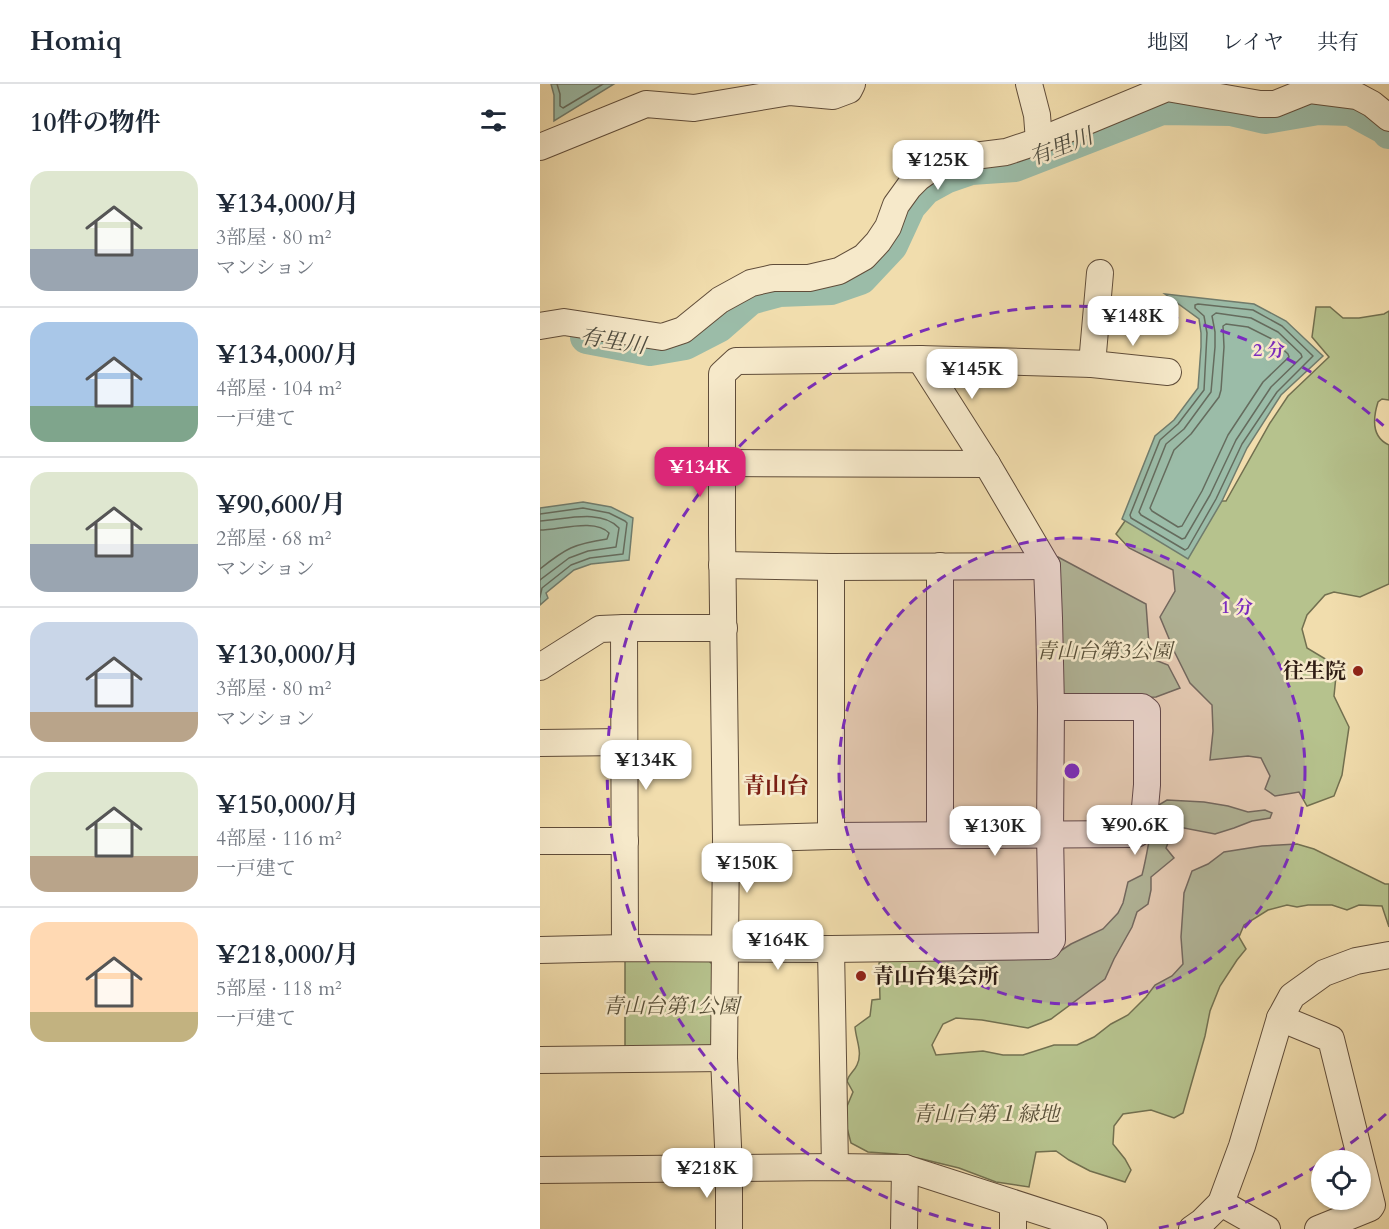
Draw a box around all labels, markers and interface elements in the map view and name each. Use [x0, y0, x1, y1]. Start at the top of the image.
text: Homiq [30, 22, 122, 60]
text: 地図 [1147, 28, 1189, 57]
text: レイヤ [1222, 28, 1284, 57]
text: 共有 [1317, 28, 1359, 57]
icon: filters [477, 104, 510, 137]
text: 10件の物件 [30, 105, 161, 140]
water label: 有里川 [1025, 120, 1099, 173]
pin: ¥125K [896, 140, 980, 191]
text: ¥125K [907, 146, 969, 173]
text: ¥134,000/月 [216, 186, 359, 221]
icon: home [78, 195, 150, 267]
text: 3部屋 · 80 m² [216, 224, 332, 251]
text: マンション [216, 254, 315, 281]
pin: ¥148K [1091, 296, 1175, 347]
text: ¥148K [1102, 302, 1164, 329]
water label: 有里川 [578, 321, 650, 361]
text: ¥134,000/月 [216, 337, 359, 372]
text: 2 分 [1253, 338, 1285, 363]
icon: home [78, 346, 150, 418]
pin: ¥145K [930, 349, 1014, 400]
text: ¥145K [941, 355, 1003, 382]
text: 4部屋 · 104 m² [216, 375, 342, 402]
text: 一戸建て [216, 405, 296, 432]
pin: ¥134K [658, 447, 742, 498]
text: ¥134K [669, 453, 731, 480]
text: ¥90,600/月 [216, 487, 346, 522]
icon: home [78, 496, 150, 568]
text: 2部屋 · 68 m² [216, 525, 332, 552]
text: マンション [216, 555, 315, 582]
text: 1 分 [1221, 595, 1253, 620]
text: ¥130,000/月 [216, 637, 359, 672]
park label: 青山台第3公園 [1036, 637, 1175, 666]
icon: home [78, 646, 150, 718]
place label: 往生院 [1283, 657, 1346, 686]
marker: 往生院 [1351, 664, 1365, 678]
text: 3部屋 · 80 m² [216, 675, 332, 702]
text: マンション [216, 705, 315, 732]
pin: ¥134K [604, 740, 688, 791]
text: ¥134K [615, 746, 677, 773]
centre of rings [1062, 761, 1082, 781]
district label: 青山台 [743, 771, 809, 801]
text: ¥150,000/月 [216, 787, 359, 822]
icon: home [78, 796, 150, 868]
pin: ¥90.6K [1086, 805, 1184, 856]
pin: ¥130K [953, 806, 1037, 857]
text: ¥90.6K [1101, 811, 1169, 838]
text: ¥130K [964, 812, 1026, 839]
text: 4部屋 · 116 m² [216, 825, 342, 852]
pin: ¥150K [705, 843, 789, 894]
text: ¥150K [716, 849, 778, 876]
text: 一戸建て [216, 855, 296, 882]
pin: ¥164K [736, 920, 820, 971]
text: ¥164K [747, 926, 809, 953]
text: ¥218,000/月 [216, 937, 359, 972]
icon: home [78, 946, 150, 1018]
place label: 青山台集会所 [873, 962, 999, 991]
marker: 青山台集会所 [854, 969, 868, 983]
text: 5部屋 · 118 m² [216, 975, 342, 1002]
park label: 青山台第1公園 [603, 992, 742, 1021]
text: 一戸建て [216, 1005, 296, 1032]
park label: 青山台第１緑地 [913, 1100, 1061, 1129]
pin: ¥218K [665, 1148, 749, 1199]
map controls [1311, 1150, 1371, 1210]
button: locate [1311, 1150, 1371, 1210]
text: ¥218K [676, 1154, 738, 1181]

